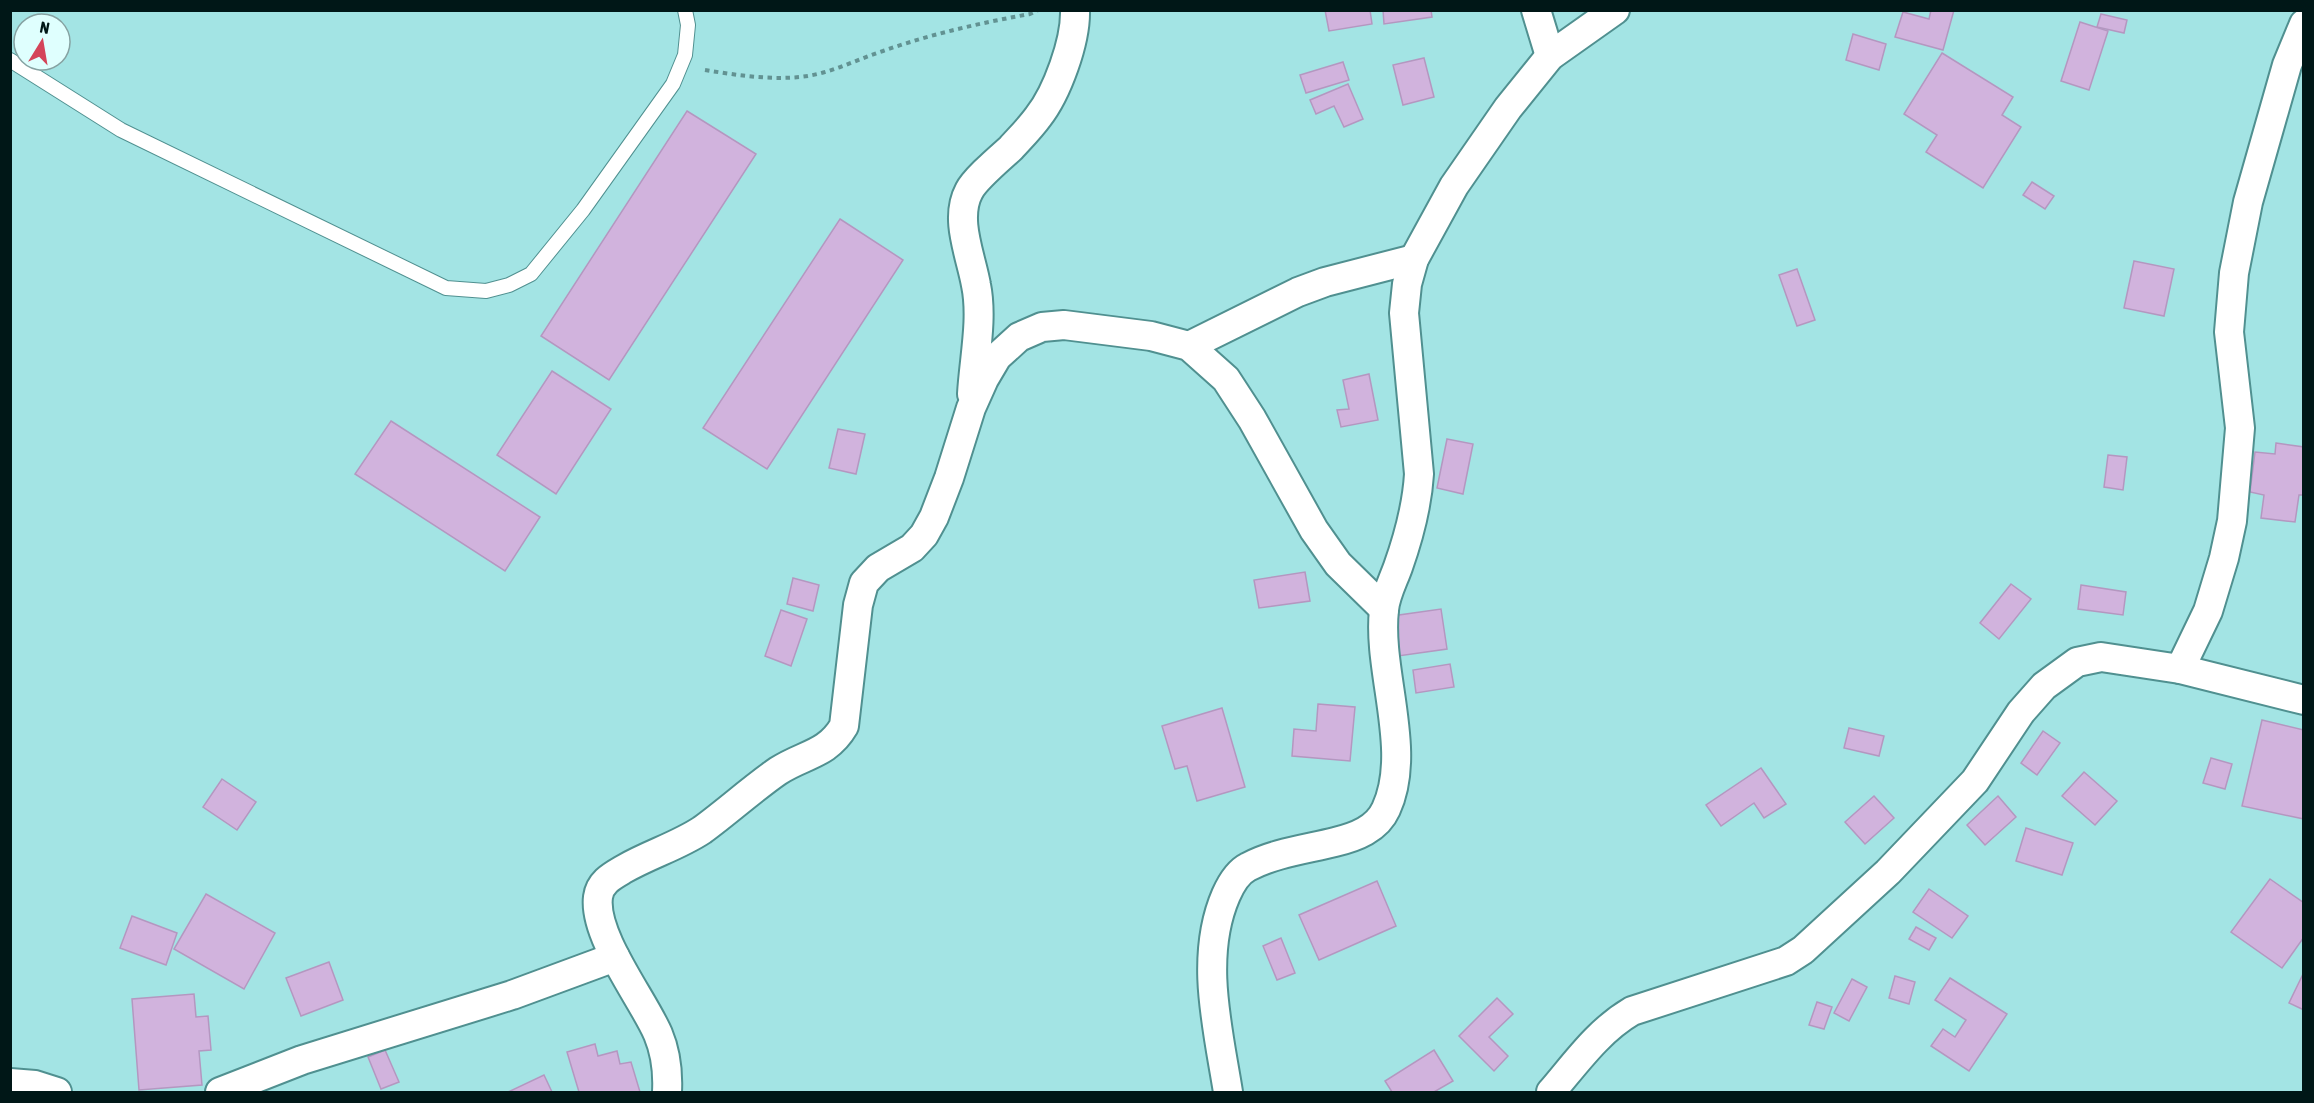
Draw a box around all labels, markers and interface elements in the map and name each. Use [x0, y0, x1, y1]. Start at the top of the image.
north arrow [12, 12, 72, 72]
text: N [39, 18, 51, 37]

